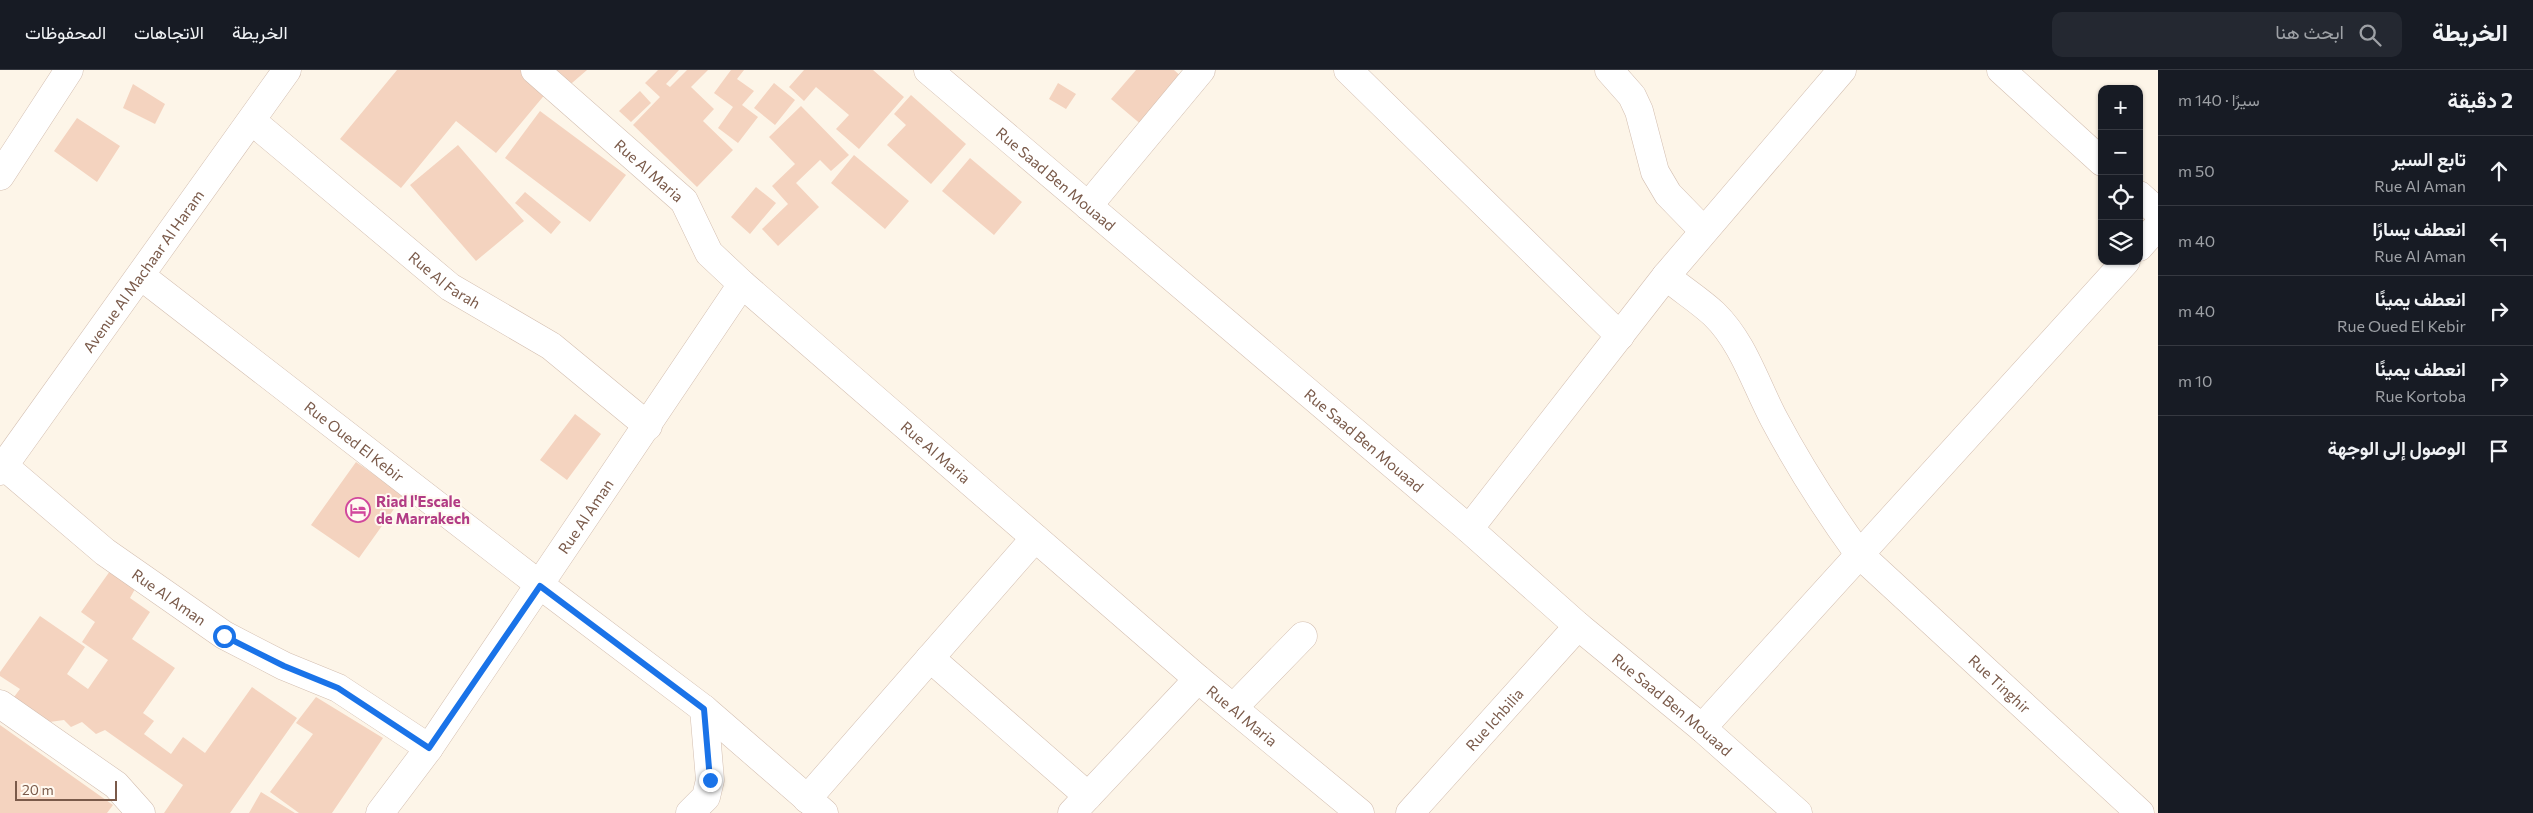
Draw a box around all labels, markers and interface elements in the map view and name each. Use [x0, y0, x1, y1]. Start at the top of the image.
search box [2052, 12, 2402, 57]
text: الخريطة [2432, 17, 2508, 46]
text: ابحث هنا [2275, 20, 2344, 43]
text: المحفوظات [25, 21, 106, 43]
text: الاتجاهات [134, 21, 204, 43]
text: الخريطة [232, 21, 288, 43]
icon: search [2356, 21, 2384, 49]
map controls [2098, 85, 2143, 265]
button: + [2098, 85, 2143, 130]
text: 2 دقيقة [2448, 87, 2513, 112]
text: سيرًا · 140 m [2178, 90, 2260, 109]
street label: Rue Saad Ben Mouaad [993, 123, 1119, 234]
button: − [2098, 130, 2143, 175]
street label: Rue Al Maria [611, 135, 687, 206]
text: تابع السير [2392, 147, 2466, 170]
icon: ahead [2485, 157, 2513, 185]
text: 50 m [2178, 161, 2215, 180]
button: locate [2098, 175, 2143, 220]
text: Rue Al Aman [2374, 176, 2466, 195]
street label: Avenue Al Machaar Al Haram [79, 186, 207, 356]
text: انعطف يسارًا [2372, 217, 2466, 240]
button: layers [2098, 220, 2143, 265]
icon: left [2485, 227, 2513, 255]
text: 40 m [2178, 231, 2215, 250]
text: Rue Al Aman [2374, 246, 2466, 265]
street label: Rue Al Farah [405, 248, 484, 312]
text: انعطف يمينًا [2375, 287, 2466, 310]
icon: right [2485, 297, 2513, 325]
text: 40 m [2178, 301, 2215, 320]
text: Rue Oued El Kebir [2337, 316, 2466, 335]
text: انعطف يمينًا [2375, 357, 2466, 380]
icon: right [2485, 367, 2513, 395]
text: 10 m [2178, 371, 2212, 390]
street label: Rue Saad Ben Mouaad [1301, 385, 1427, 496]
text: Rue Kortoba [2375, 386, 2466, 405]
street label: Rue Oued El Kebir [301, 397, 408, 486]
street label: Rue Al Maria [898, 417, 974, 487]
text: الوصول إلى الوجهة [2327, 436, 2466, 459]
icon: arrive [2485, 437, 2513, 465]
street label: Rue Al Aman [554, 475, 617, 557]
place label: Riad l'Escale de Marrakech [376, 492, 470, 527]
hotel icon: Riad l'Escale de Marrakech [345, 497, 371, 523]
street label: Rue Al Aman [129, 565, 210, 629]
route start [213, 625, 236, 648]
street label: Rue Saad Ben Mouaad [1609, 649, 1736, 759]
street label: Rue Tinghir [1965, 651, 2035, 717]
street label: Rue Al Maria [1203, 681, 1281, 750]
street label: Rue Ichbilia [1462, 684, 1527, 754]
route end [699, 769, 722, 792]
scale bar [15, 778, 118, 801]
text: 20 m [22, 781, 54, 798]

